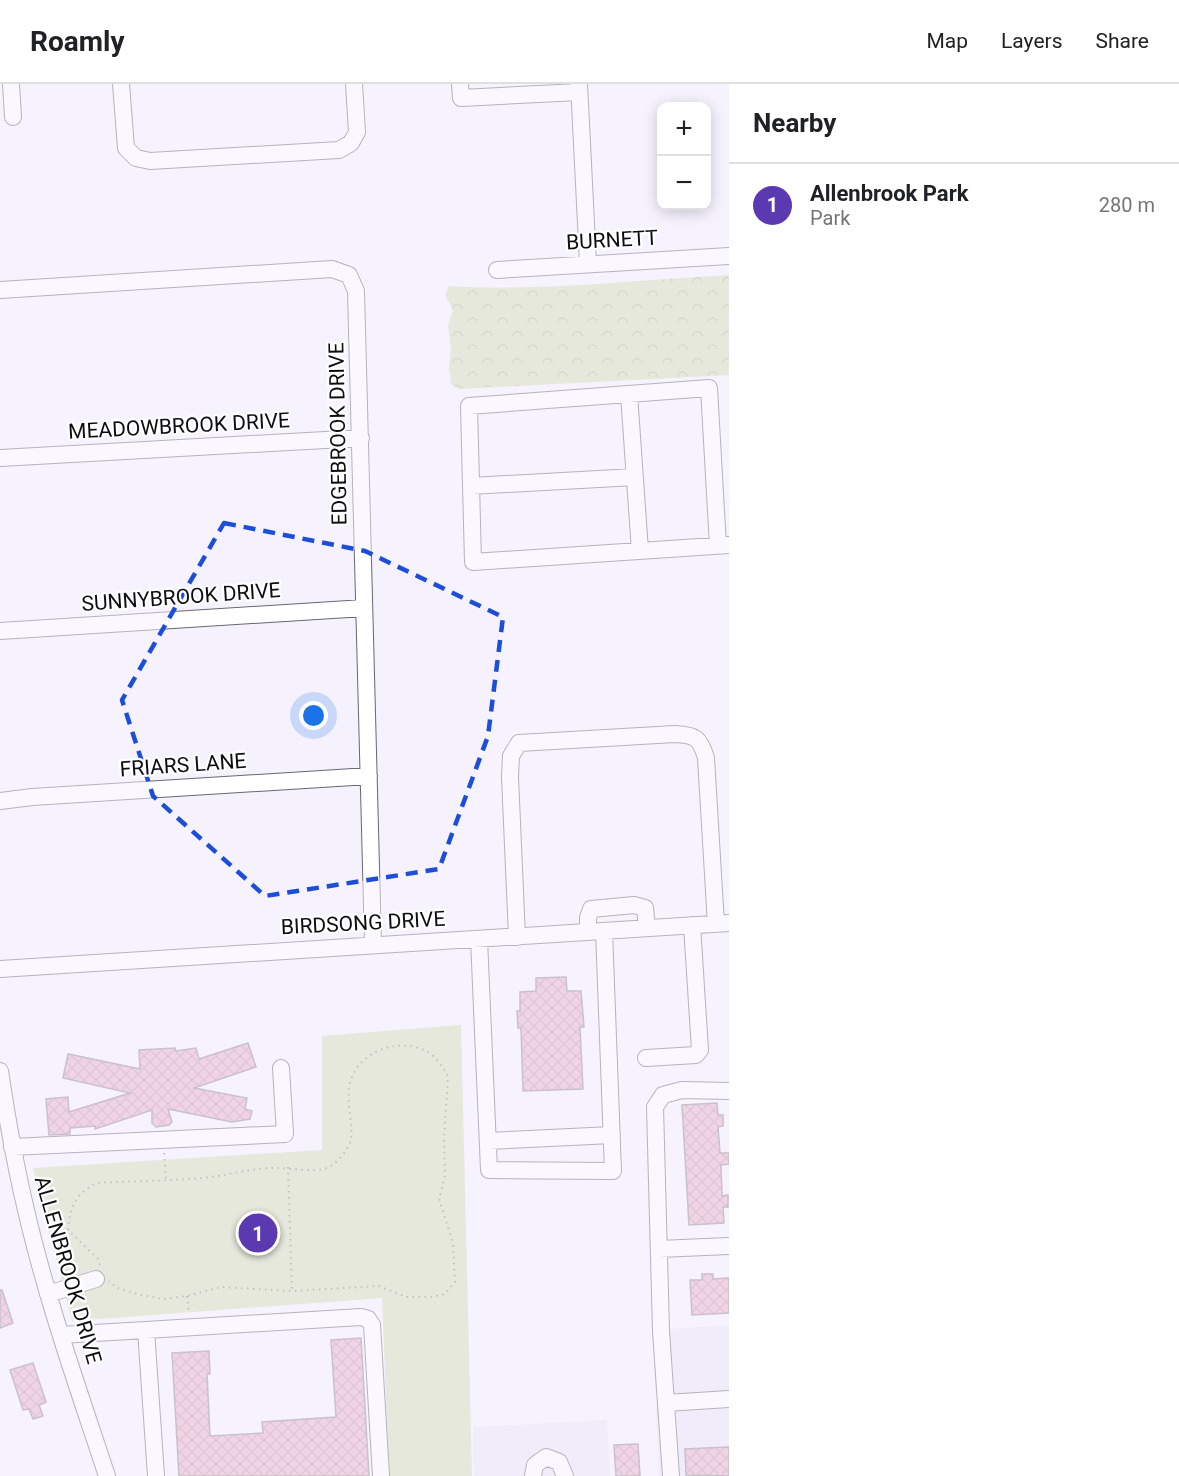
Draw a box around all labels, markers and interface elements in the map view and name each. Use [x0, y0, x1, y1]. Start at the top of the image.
text: Roamly [30, 25, 125, 58]
text: Map [926, 29, 968, 53]
text: Layers [1001, 29, 1062, 53]
text: Share [1095, 29, 1149, 53]
map controls [657, 102, 711, 210]
button: + [657, 102, 711, 156]
text: Nearby [753, 108, 836, 138]
button: − [657, 156, 711, 210]
text: Allenbrook Park [810, 181, 968, 206]
text: 1 [767, 193, 778, 217]
text: 280 m [1099, 193, 1155, 217]
text: Park [810, 206, 850, 230]
street label: BURNETT [565, 226, 659, 254]
street label: EDGEBROOK DRIVE [324, 342, 352, 526]
street label: MEADOWBROOK DRIVE [68, 408, 290, 444]
street label: SUNNYBROOK DRIVE [81, 578, 281, 616]
your location [299, 701, 328, 730]
street label: FRIARS LANE [119, 749, 247, 781]
street label: BIRDSONG DRIVE [280, 907, 446, 939]
street label: ALLENBROOK DRIVE [30, 1173, 106, 1367]
pin: 1 [238, 1210, 278, 1256]

